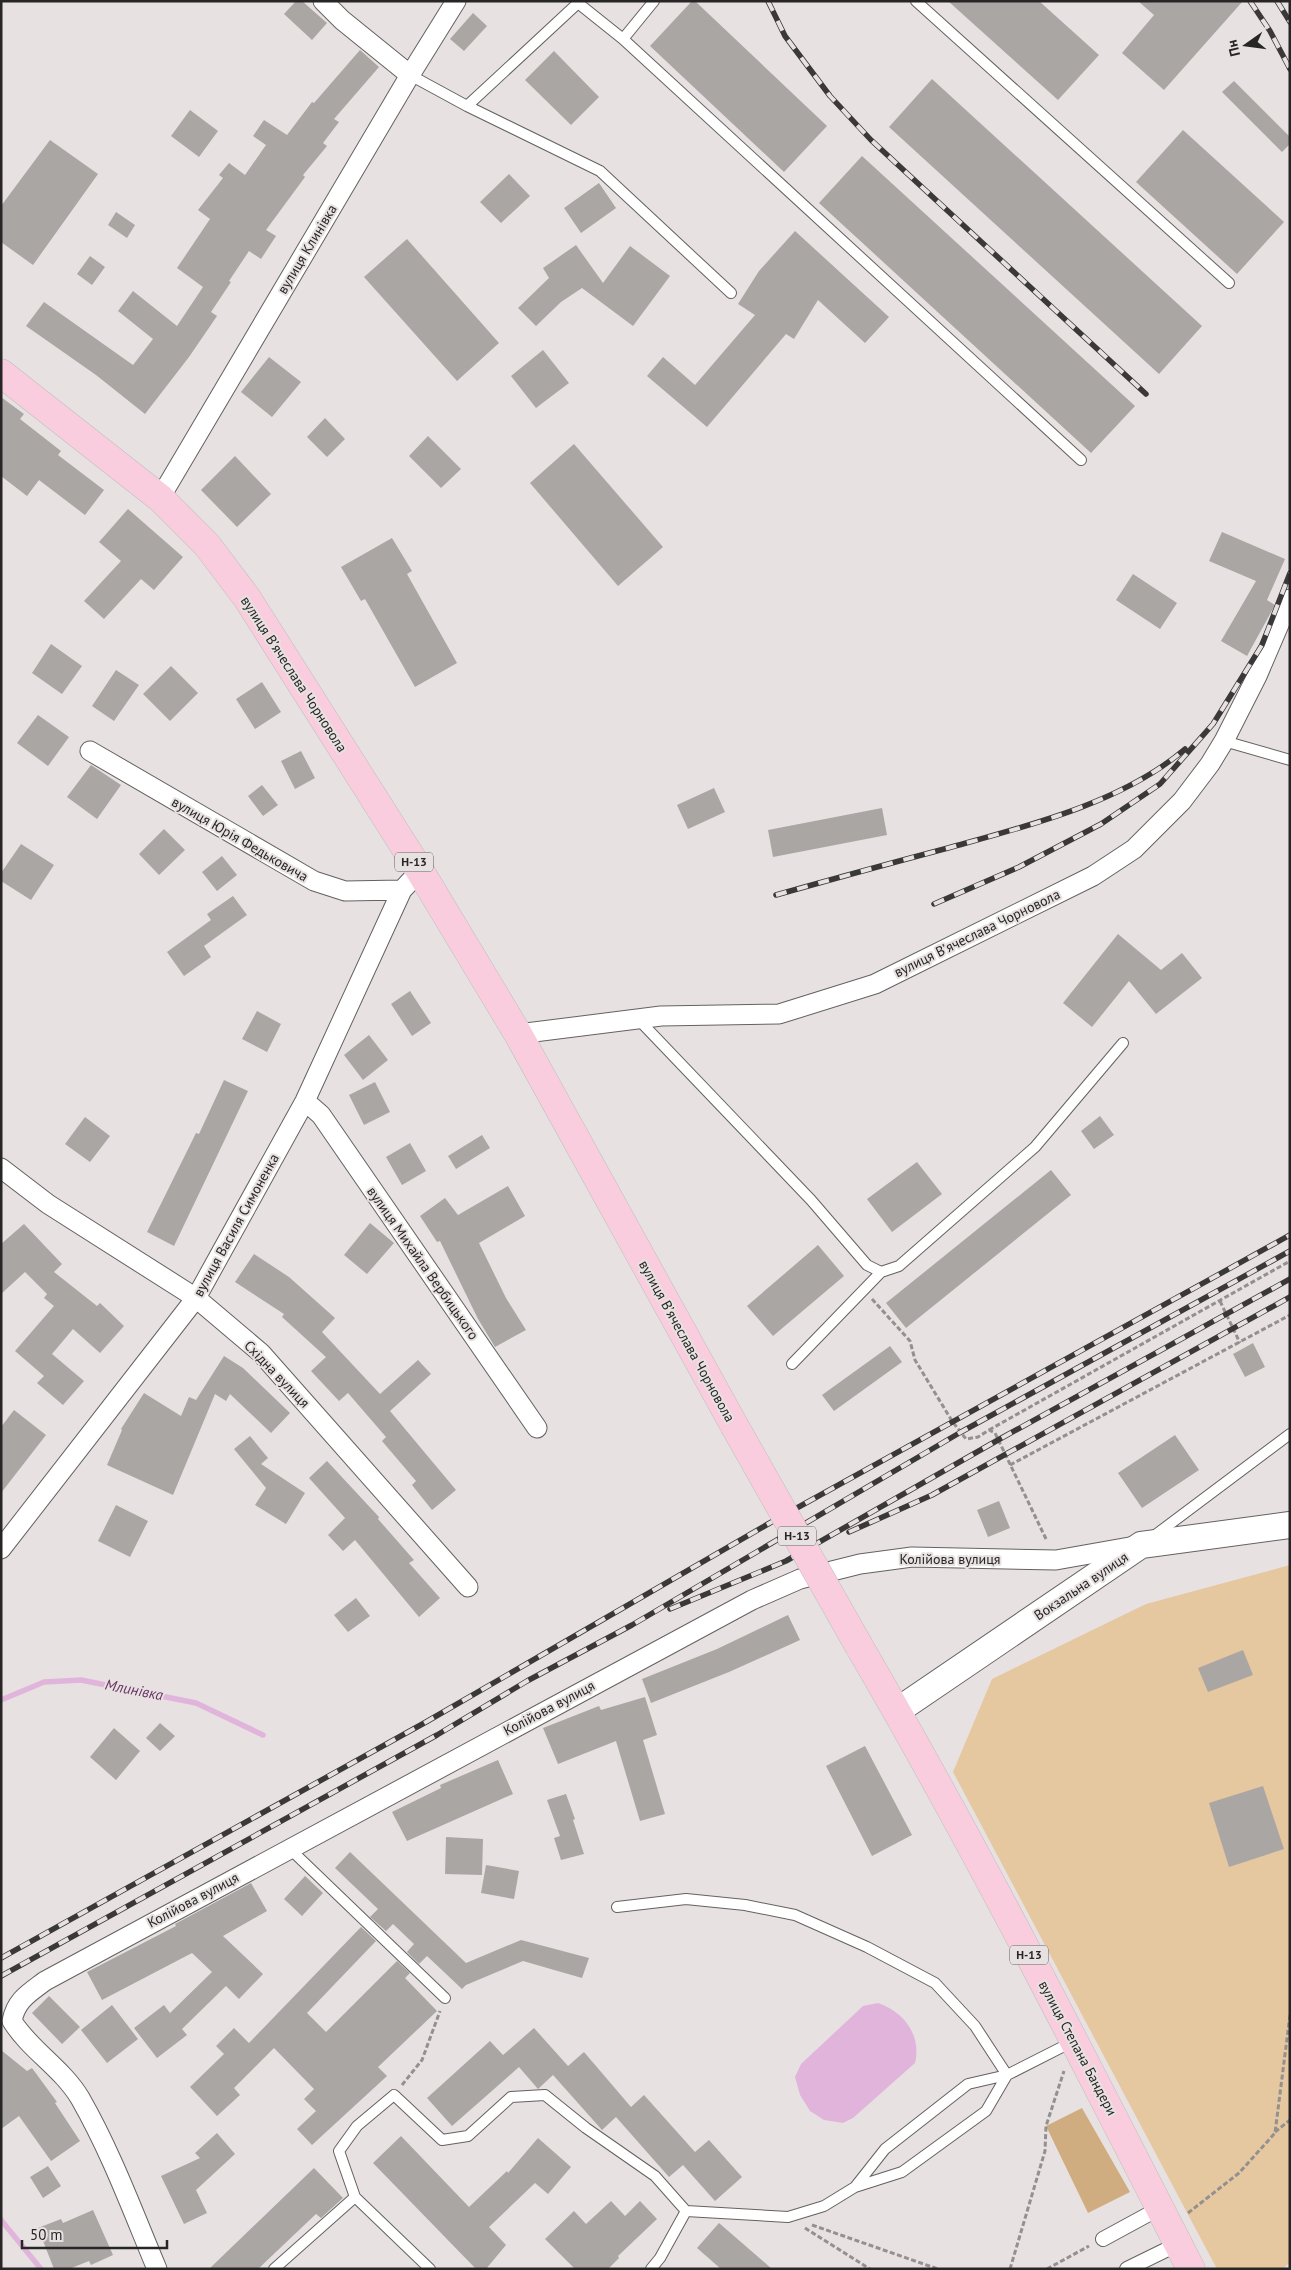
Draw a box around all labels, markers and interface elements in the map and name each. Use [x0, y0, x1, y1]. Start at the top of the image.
north arrow [1221, 20, 1271, 70]
text: Пн [1223, 38, 1244, 58]
street label: вулиця Клинівка [273, 201, 341, 297]
street label: вулиця Вʼячеслава Чорновола [237, 593, 351, 755]
street label: вулиця Юрія Федьковича [169, 793, 311, 885]
road number: Н-13 [395, 852, 433, 872]
street label: вулиця Вʼячеслава Чорновола [891, 885, 1063, 981]
street label: вулиця Василя Симоненка [189, 1150, 283, 1300]
street label: вулиця Михайла Вербицького [363, 1183, 483, 1343]
street label: вулиця Вʼячеслава Чорновола [635, 1257, 739, 1425]
street label: Східна вулиця [240, 1337, 314, 1411]
road number: Н-13 [778, 1526, 816, 1545]
street label: Вокзальна вулиця [1031, 1548, 1131, 1624]
street label: Колійова вулиця [900, 1550, 1000, 1568]
water label: Млинівка [103, 1675, 165, 1705]
street label: Колійова вулиця [500, 1676, 598, 1740]
street label: Колійова вулиця [144, 1868, 242, 1932]
road number: Н-13 [1010, 1946, 1048, 1964]
street label: вулиця Степана Бандери [1035, 1977, 1121, 2119]
scale bar [22, 2218, 168, 2250]
text: 50 m [30, 2225, 63, 2244]

